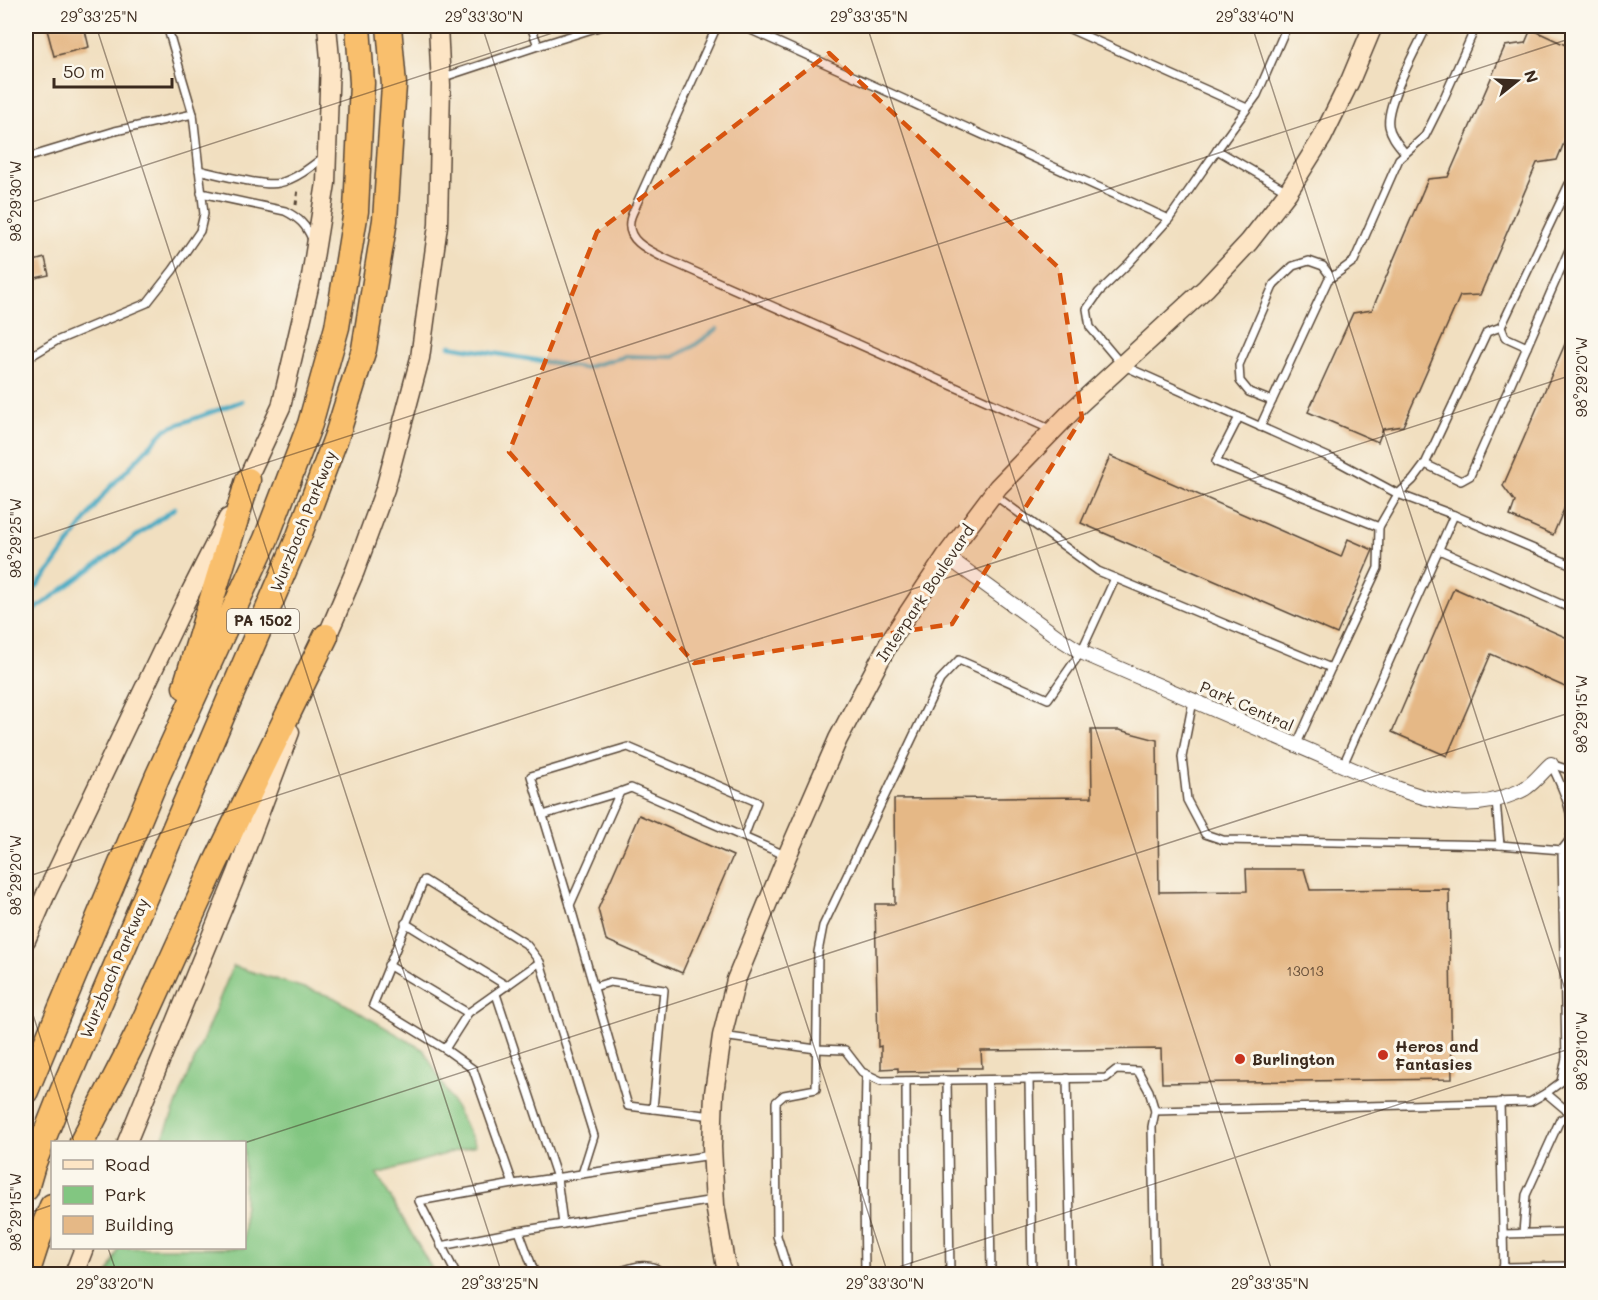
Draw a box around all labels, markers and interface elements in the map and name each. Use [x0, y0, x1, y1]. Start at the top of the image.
text: 29°33'25"N [60, 6, 138, 26]
text: 29°33'30"N [445, 6, 523, 26]
text: 29°33'35"N [830, 6, 908, 26]
text: 29°33'40"N [1216, 6, 1294, 26]
scale bar [54, 51, 172, 89]
north arrow [1487, 51, 1547, 111]
text: 50 m [63, 59, 105, 83]
text: N [1520, 67, 1544, 85]
text: 98°29'30"W [5, 161, 25, 241]
text: 98°29'20"W [1571, 337, 1591, 417]
street label: Wurzbach Parkway [265, 447, 340, 594]
text: 98°29'25"W [5, 498, 25, 578]
street label: Interpark Boulevard [871, 520, 978, 665]
road number: PA 1502 [227, 609, 299, 633]
street label: Park Central [1197, 675, 1297, 736]
text: 98°29'15"W [1571, 675, 1591, 753]
text: 98°29'20"W [5, 835, 25, 915]
street label: Wurzbach Parkway [74, 894, 153, 1041]
house number: 13013 [1286, 961, 1324, 980]
text: 98°29'10"W [1571, 1012, 1591, 1090]
place label: Heros and Fantasies [1395, 1035, 1478, 1074]
place label: Burlington [1252, 1048, 1335, 1069]
marker: Heros and Fantasies [1376, 1048, 1390, 1062]
marker: Burlington [1233, 1052, 1247, 1066]
legend [51, 1141, 246, 1249]
text: Road [105, 1152, 150, 1176]
text: 98°29'15"W [5, 1173, 25, 1251]
text: Park [105, 1182, 146, 1206]
text: Building [105, 1212, 173, 1236]
text: 29°33'20"N [76, 1273, 154, 1293]
text: 29°33'25"N [461, 1273, 539, 1293]
text: 29°33'30"N [846, 1273, 924, 1293]
text: 29°33'35"N [1231, 1273, 1309, 1293]

